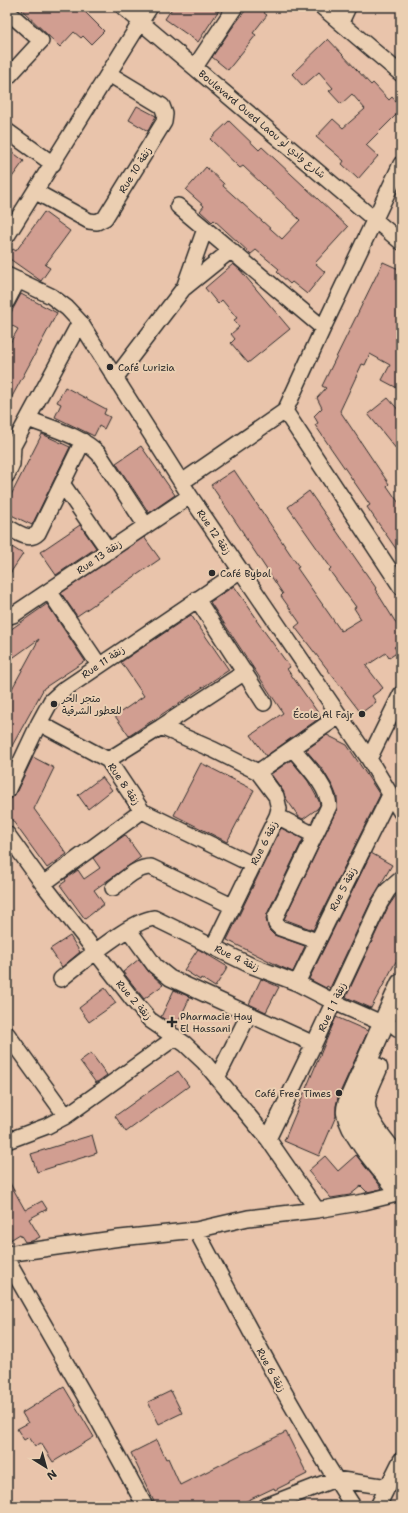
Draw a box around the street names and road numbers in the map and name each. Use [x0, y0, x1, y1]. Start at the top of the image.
street label: Boulevard Oued Laou شارع وادي لو [195, 67, 328, 183]
street label: Rue 10 زنقة [116, 144, 154, 196]
street label: Rue 12 زنقة [194, 507, 234, 557]
street label: Rue 13 زنقة [74, 537, 124, 577]
street label: Rue 11 زنقة [79, 643, 127, 681]
street label: Rue 8 زنقة [105, 760, 143, 808]
street label: Rue 6 زنقة [247, 818, 281, 867]
street label: Rue 5 زنقة [326, 865, 360, 913]
street label: Rue 4 زنقة [212, 942, 262, 974]
street label: Rue 2 زنقة [113, 978, 155, 1023]
street label: Rue 1 زنقة 1 [315, 980, 349, 1034]
street label: Rue 6 زنقة [254, 1346, 288, 1394]

